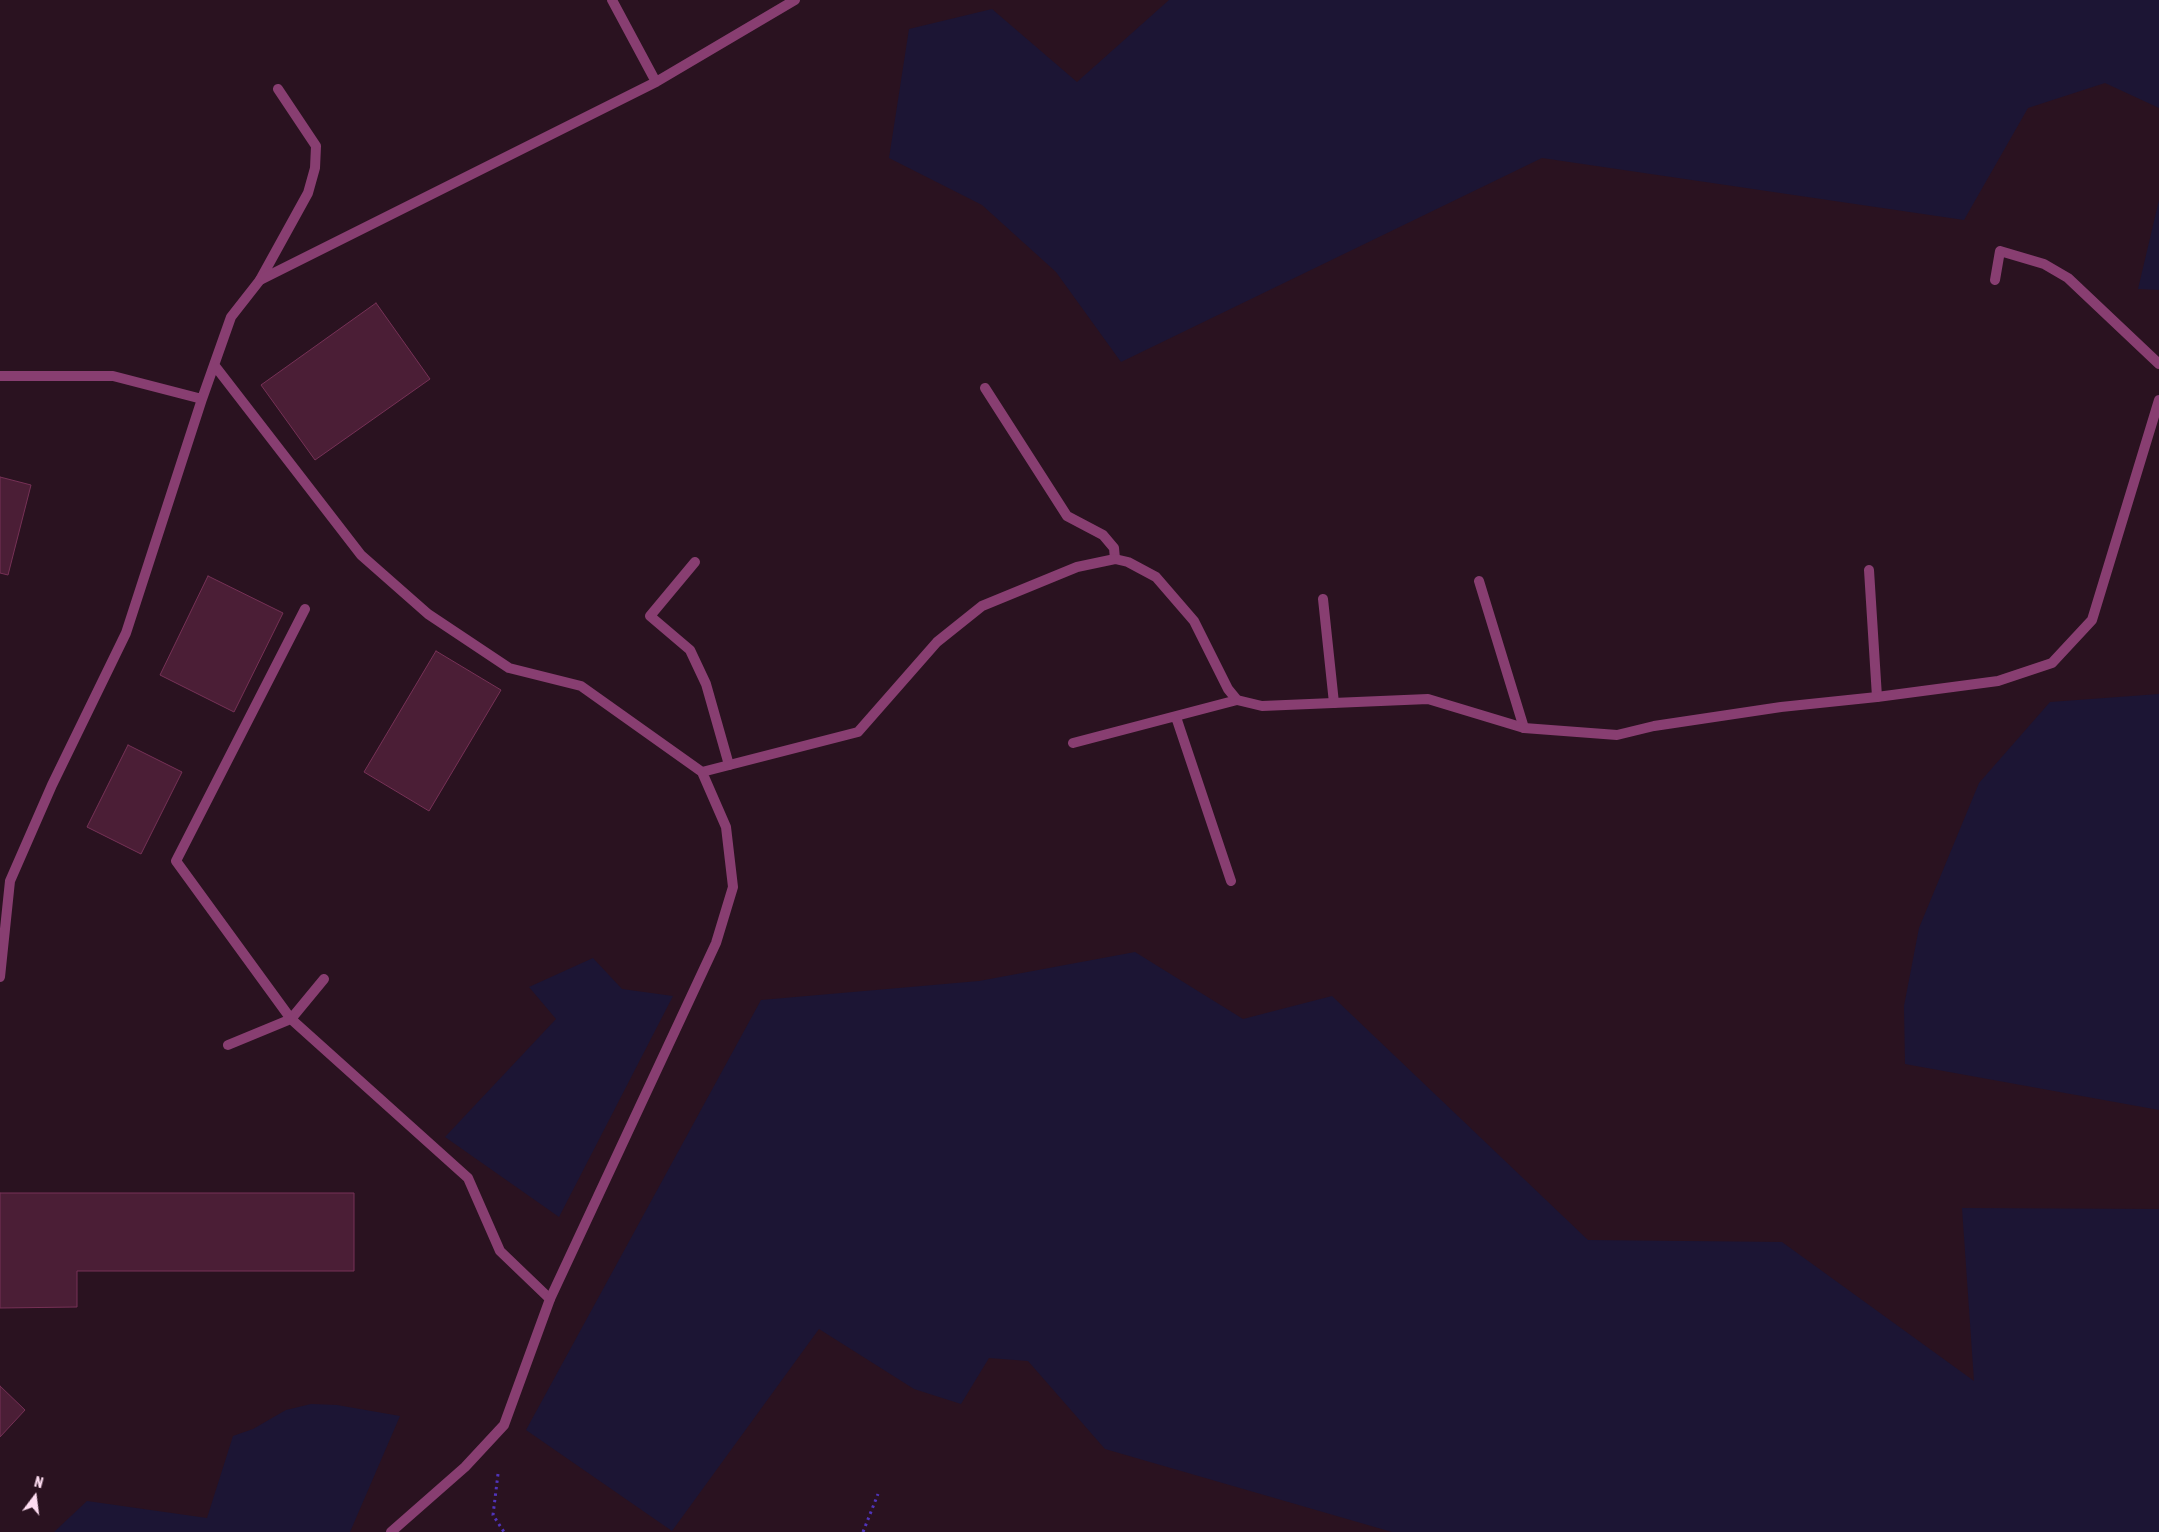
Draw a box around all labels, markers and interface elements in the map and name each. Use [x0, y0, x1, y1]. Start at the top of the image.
north arrow [10, 1472, 60, 1522]
text: N [33, 1474, 45, 1491]

